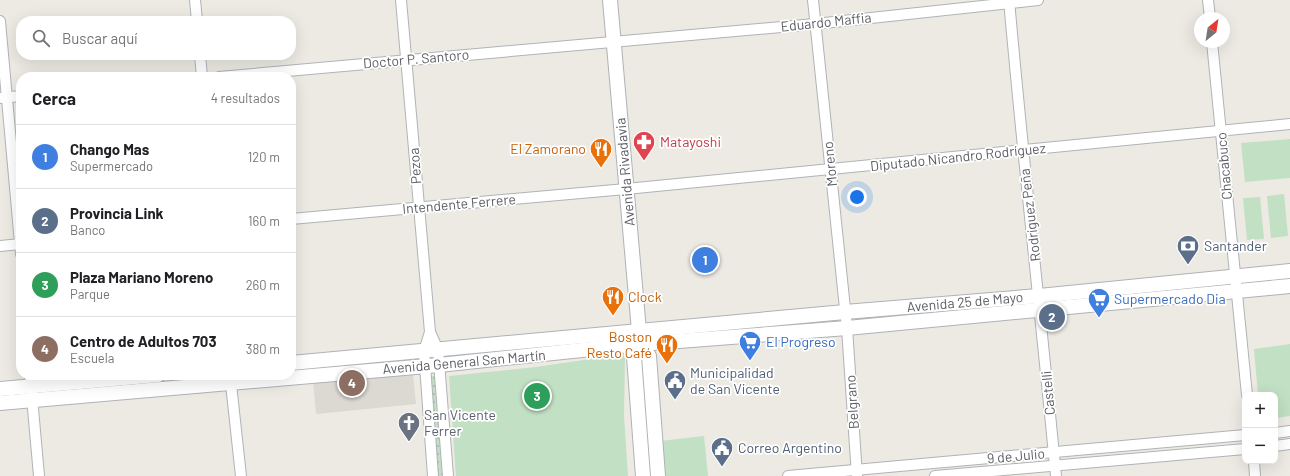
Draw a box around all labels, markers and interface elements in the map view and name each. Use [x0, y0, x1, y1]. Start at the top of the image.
street label: Eduardo Maffia [780, 8, 872, 35]
north arrow [1194, 12, 1230, 48]
search box [16, 16, 296, 60]
icon: search [30, 27, 52, 49]
text: Buscar aquí [62, 29, 138, 47]
street label: Doctor P. Santoro [362, 45, 470, 72]
text: Cerca [32, 88, 76, 108]
text: 4 resultados [211, 90, 280, 106]
street label: Avenida Rivadavia [611, 117, 638, 227]
pharmacy icon: Matayoshi [631, 129, 657, 162]
street label: Chacabuco [1212, 132, 1235, 200]
place label: Matayoshi [660, 133, 721, 150]
restaurant icon: El Zamorano [588, 136, 614, 169]
street label: Diputado Nicandro Rodríguez [869, 139, 1047, 174]
text: Chango Mas [70, 140, 149, 158]
place label: El Zamorano [510, 140, 586, 157]
street label: Moreno [819, 141, 840, 187]
street label: Pezoa [405, 147, 424, 185]
text: 1 [43, 149, 47, 165]
text: 120 m [248, 149, 280, 165]
text: Supermercado [70, 158, 153, 174]
street label: Rodríguez Peña [1015, 168, 1044, 263]
your location [847, 187, 867, 207]
street label: Intendente Ferrere [402, 190, 516, 217]
text: Provincia Link [70, 204, 164, 222]
text: 2 [41, 213, 49, 229]
text: 160 m [248, 213, 280, 229]
text: Banco [70, 222, 105, 238]
bank icon: Santander [1175, 233, 1201, 266]
place label: Santander [1204, 237, 1267, 254]
pin: 1 [692, 245, 718, 275]
text: Plaza Mariano Moreno [70, 268, 213, 286]
text: 3 [41, 277, 49, 293]
text: 260 m [246, 277, 280, 293]
restaurant icon: Clock [600, 284, 626, 317]
text: Parque [70, 286, 110, 302]
supermarket icon: Supermercado Dia [1086, 286, 1112, 319]
place label: Clock [628, 288, 662, 305]
street label: Avenida 25 de Mayo [906, 288, 1024, 315]
place label: Supermercado Dia [1114, 290, 1226, 307]
pin: 2 [1039, 302, 1065, 332]
place label: Boston Resto Café [587, 328, 652, 361]
supermarket icon: El Progreso [737, 329, 763, 362]
text: Centro de Adultos 703 [70, 332, 217, 350]
restaurant icon: Boston Resto Café [654, 332, 680, 365]
place label: El Progreso [766, 333, 836, 350]
text: 4 [41, 341, 49, 357]
text: 380 m [246, 341, 280, 357]
street label: Avenida General San Martín [382, 346, 546, 377]
text: Escuela [70, 350, 114, 366]
place label: Municipalidad de San Vicente [690, 364, 780, 397]
pin: 4 [339, 368, 365, 398]
public building icon: Municipalidad de San Vicente [662, 368, 688, 401]
street label: Castelli [1037, 370, 1058, 416]
street label: Belgrano [841, 374, 862, 430]
pin: 3 [524, 381, 550, 411]
map controls [1242, 392, 1278, 464]
button: + [1242, 392, 1278, 428]
place label: San Vicente Ferrer [424, 406, 496, 439]
church icon: San Vicente Ferrer [396, 410, 422, 443]
button: − [1242, 428, 1278, 464]
public building icon: Correo Argentino [709, 435, 735, 468]
place label: Correo Argentino [738, 439, 842, 456]
street label: 9 de Julio [986, 445, 1046, 466]

